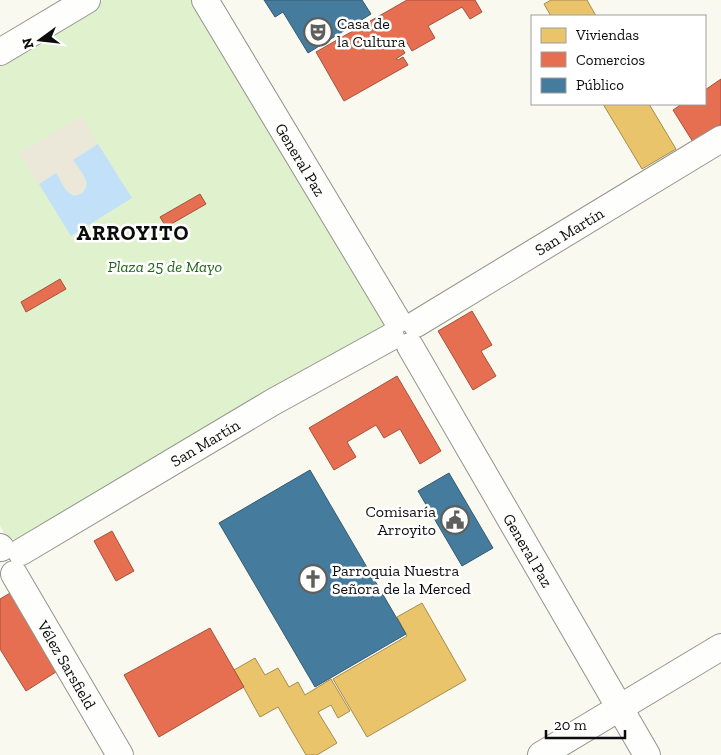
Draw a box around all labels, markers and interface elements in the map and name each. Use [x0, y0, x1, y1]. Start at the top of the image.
place label: Casa de la Cultura [337, 14, 406, 51]
north arrow [15, 15, 65, 65]
legend [531, 15, 706, 105]
theatre icon: Casa de la Cultura [303, 17, 333, 47]
text: Viviendas [575, 26, 639, 44]
text: N [18, 36, 38, 51]
text: Comercios [576, 51, 645, 69]
text: Público [576, 76, 624, 94]
street label: General Paz [271, 119, 330, 200]
street label: San Martín [531, 203, 608, 259]
district label: ARROYITO [76, 220, 190, 245]
park label: Plaza 25 de Mayo [108, 257, 222, 276]
street label: San Martín [167, 414, 244, 470]
place label: Comisaría Arroyito [366, 502, 436, 539]
public building icon: Comisaría Arroyito [440, 505, 470, 535]
street label: General Paz [500, 510, 557, 590]
place label: Parroquia Nuestra Señora de la Merced [332, 561, 471, 598]
church icon: Parroquia Nuestra Señora de la Merced [298, 564, 328, 594]
street label: Vélez Sarsfield [33, 616, 100, 712]
scale bar [546, 708, 625, 740]
text: 20 m [554, 716, 587, 734]

